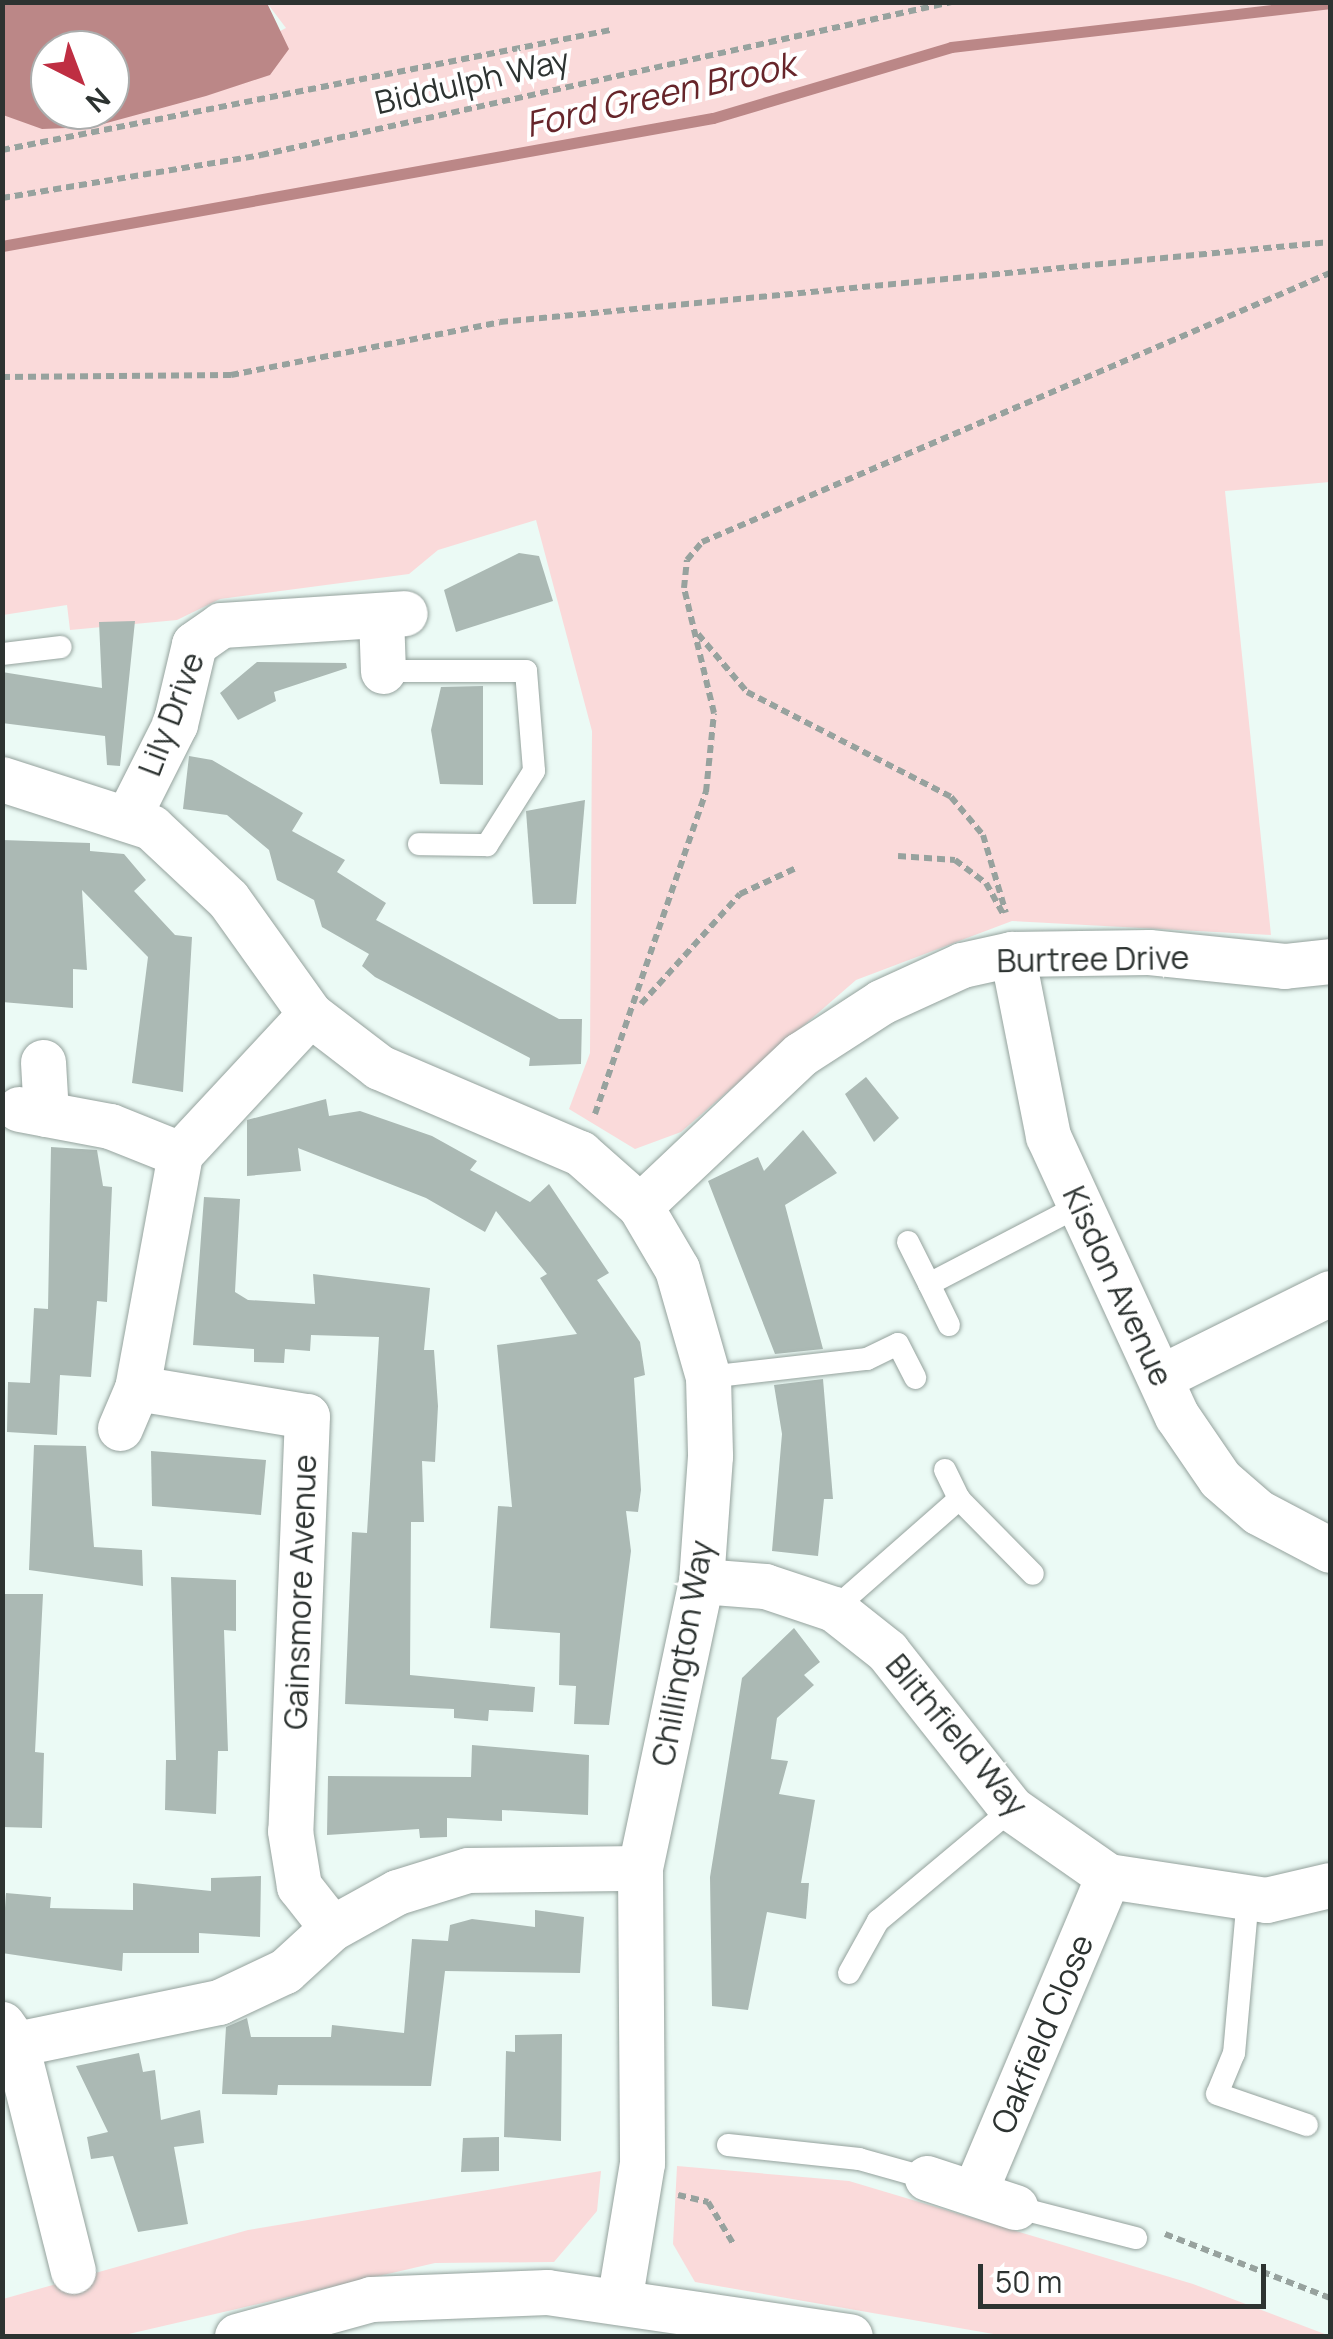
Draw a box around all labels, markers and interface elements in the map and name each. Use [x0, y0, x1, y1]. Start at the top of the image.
north arrow [30, 30, 130, 130]
street label: Biddulph Way [371, 40, 573, 122]
water label: Ford Green Brook [521, 43, 799, 145]
text: N [79, 80, 119, 122]
street label: Lily Drive [130, 647, 212, 781]
street label: Burtree Drive [996, 938, 1190, 980]
street label: Kisdon Avenue [1055, 1180, 1181, 1392]
street label: Gainsmore Avenue [276, 1454, 324, 1730]
street label: Chillington Way [643, 1537, 721, 1769]
street label: Blithfield Way [878, 1646, 1036, 1824]
street label: Oakfield Close [983, 1929, 1101, 2139]
scale bar [983, 2244, 1270, 2306]
text: 50 m [995, 2261, 1062, 2302]

